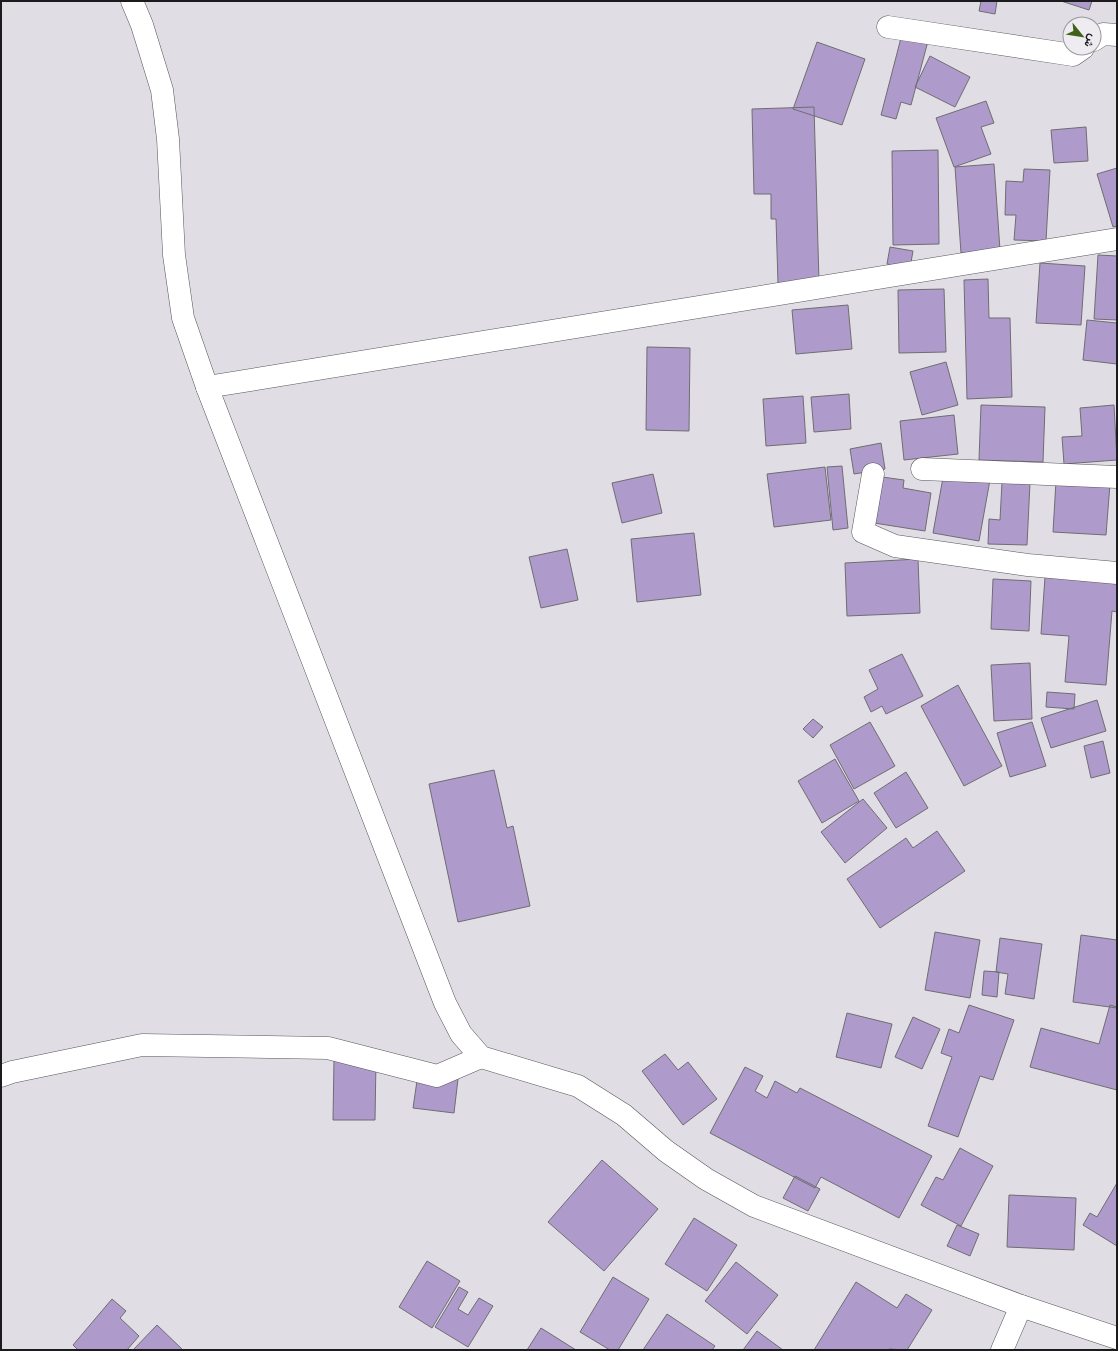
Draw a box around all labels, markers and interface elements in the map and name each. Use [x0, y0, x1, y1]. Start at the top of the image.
north arrow [1062, 16, 1102, 56]
text: ش [1080, 31, 1100, 50]

